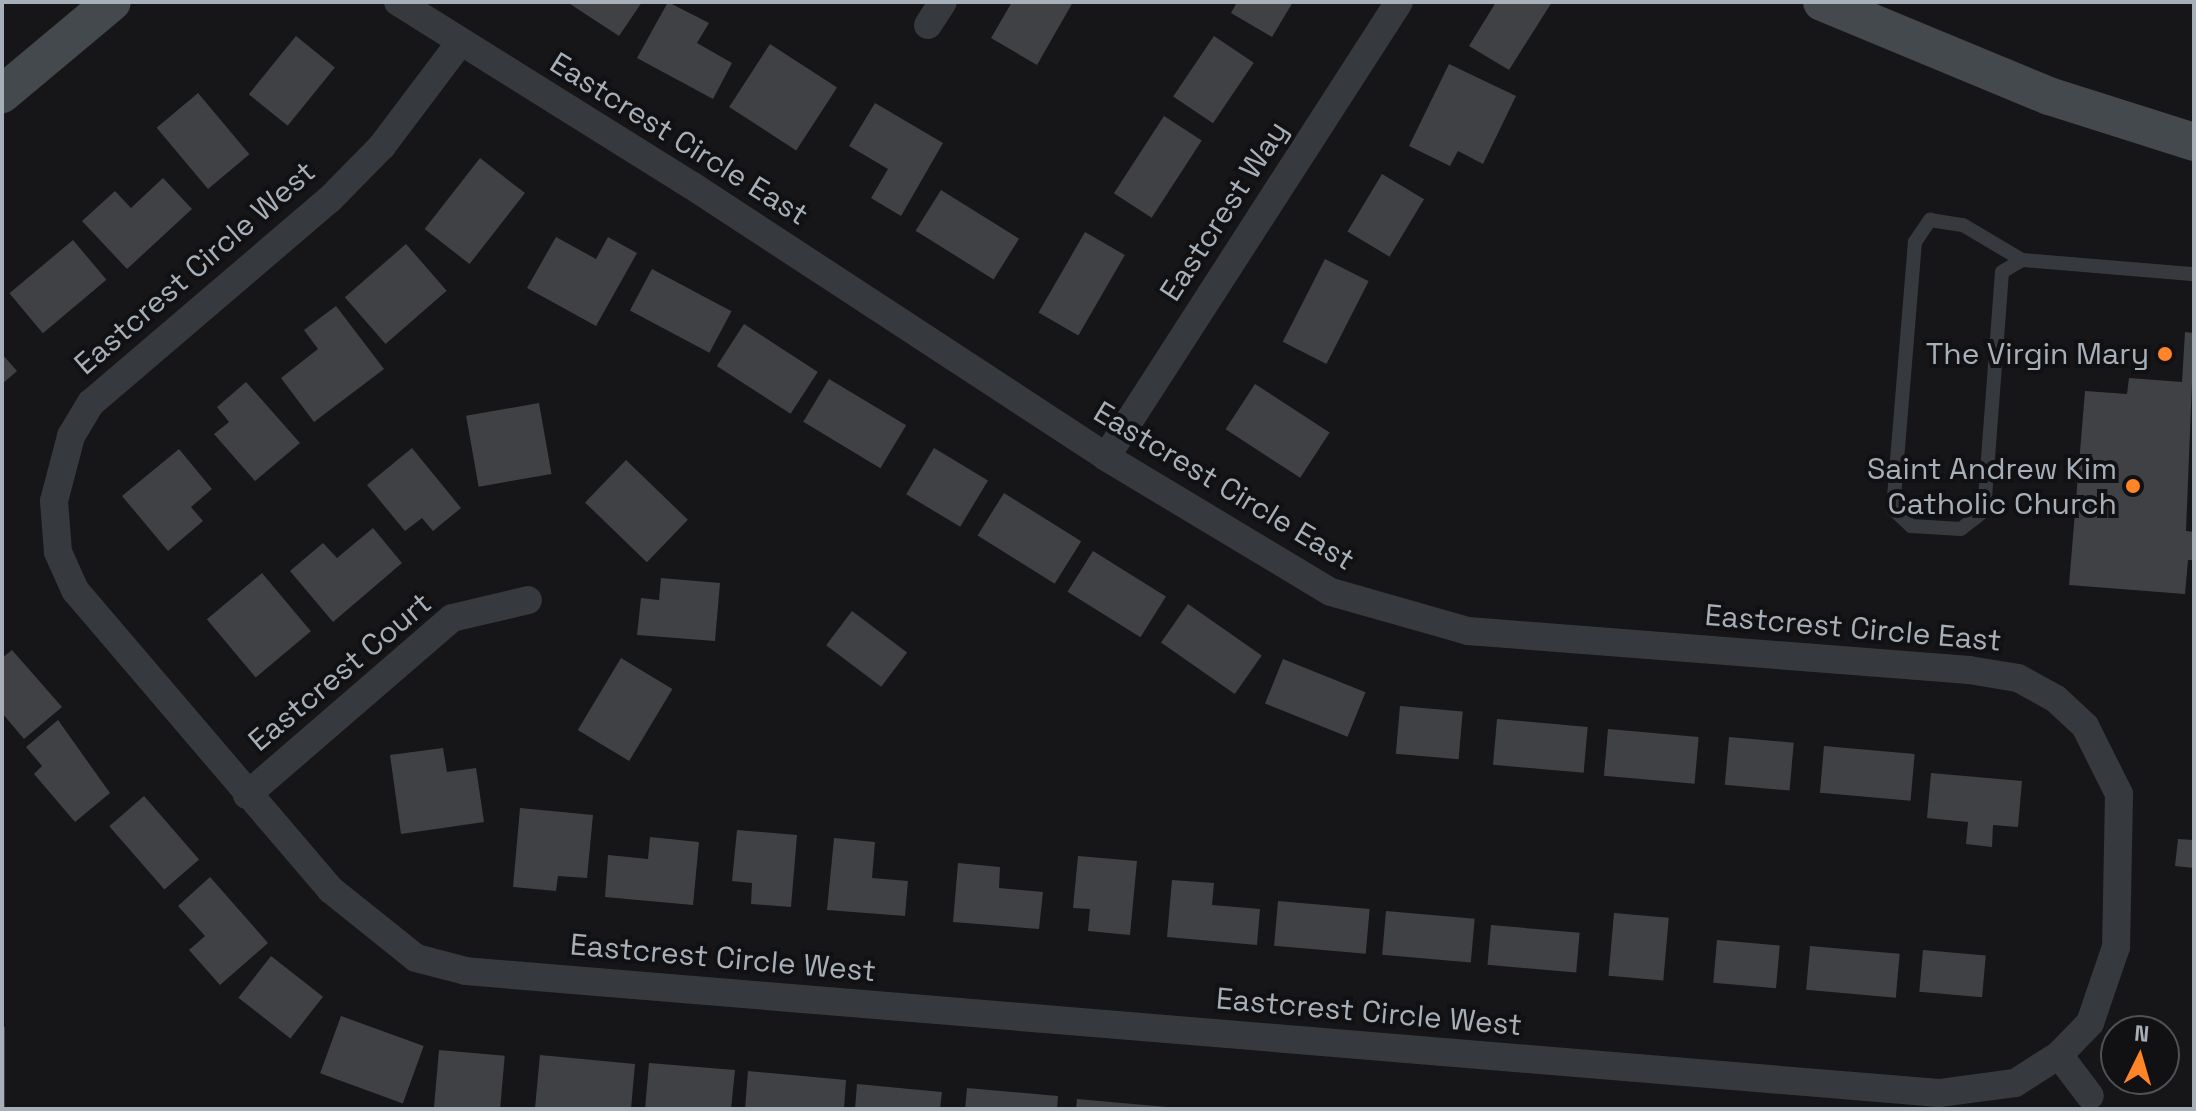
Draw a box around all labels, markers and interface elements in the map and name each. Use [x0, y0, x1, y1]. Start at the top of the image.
street label: Eastcrest Circle East [543, 45, 815, 233]
street label: Eastcrest Way [1152, 114, 1296, 308]
street label: Eastcrest Circle West [67, 154, 323, 382]
place label: The Virgin Mary [1925, 336, 2149, 372]
marker: The Virgin Mary [2156, 345, 2174, 363]
street label: Eastcrest Circle East [1087, 394, 1361, 578]
place label: Saint Andrew Kim Catholic Church [1866, 451, 2117, 522]
marker: Saint Andrew Kim Catholic Church [2124, 477, 2142, 495]
street label: Eastcrest Court [241, 585, 439, 759]
street label: Eastcrest Circle East [1703, 597, 2003, 659]
street label: Eastcrest Circle West [568, 927, 878, 989]
street label: Eastcrest Circle West [1214, 981, 1524, 1043]
north arrow [2100, 1015, 2180, 1095]
text: N [2133, 1018, 2150, 1048]

